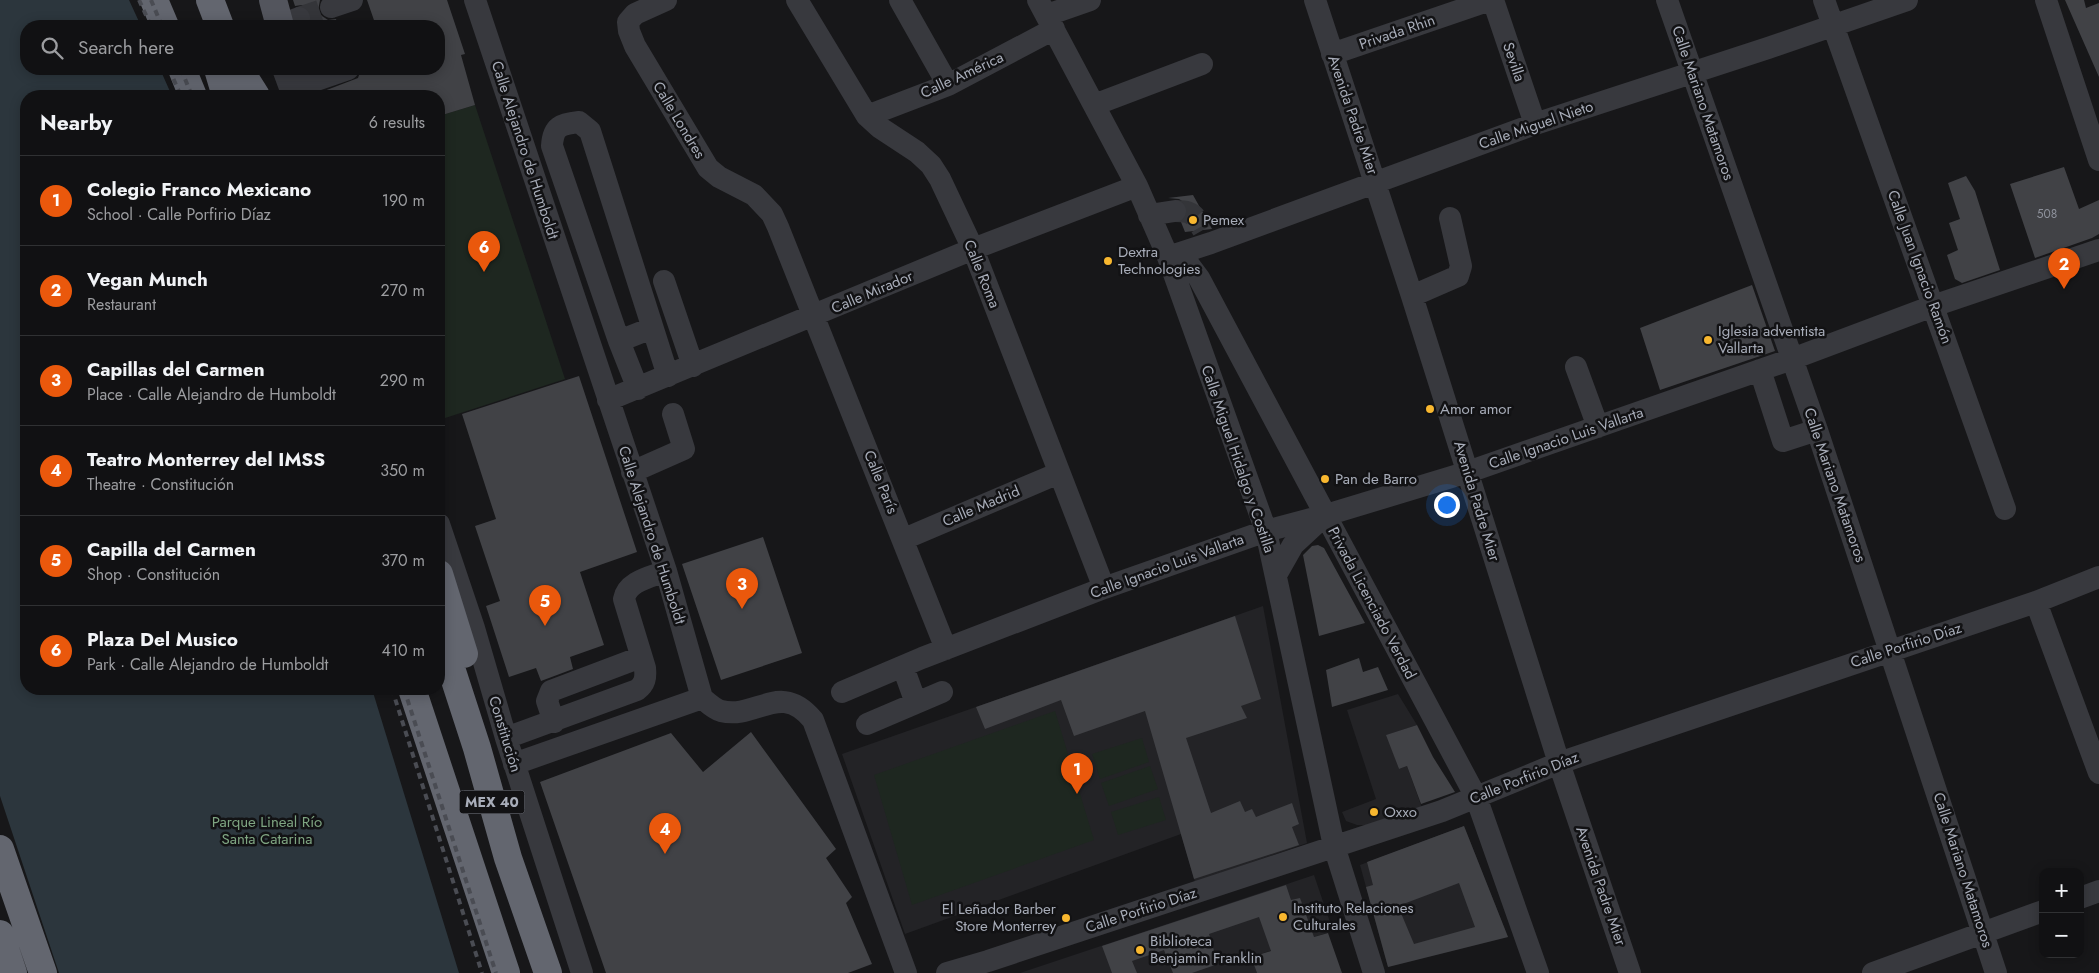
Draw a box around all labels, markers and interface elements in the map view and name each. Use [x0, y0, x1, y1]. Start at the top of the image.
street label: Privada Rhin [1356, 9, 1438, 55]
search box [20, 20, 445, 75]
street label: Calle Mariano Matamoros [1666, 23, 1740, 183]
icon: search [38, 34, 66, 62]
text: Search here [78, 34, 174, 61]
street label: Sevilla [1497, 39, 1531, 85]
street label: Calle América [917, 46, 1007, 104]
street label: Avenida Padre Mier [1322, 52, 1384, 178]
street label: Calle Alejandro de Humboldt [486, 58, 564, 242]
street label: Calle Londres [647, 77, 711, 163]
street label: Calle Miguel Nieto [1476, 95, 1596, 155]
text: Nearby [40, 108, 112, 138]
text: 6 results [369, 111, 425, 134]
text: Colegio Franco Mexicano [87, 176, 311, 203]
street label: Calle Juan Ignacio Ramón [1882, 187, 1958, 347]
text: 1 [52, 189, 60, 212]
text: 190 m [382, 189, 425, 212]
text: School · Calle Porfirio Díaz [87, 203, 271, 226]
house number: 508 [2037, 205, 2057, 223]
place label: Pemex [1203, 209, 1245, 231]
marker: Pemex [1187, 214, 1199, 226]
pin: 6 [468, 231, 500, 272]
street label: Calle Roma [958, 236, 1006, 312]
place label: Dextra Technologies [1118, 241, 1200, 280]
pin: 2 [2048, 248, 2080, 289]
marker: Dextra Technologies [1102, 255, 1114, 267]
street label: Calle Mirador [828, 265, 917, 319]
text: Vegan Munch [87, 266, 208, 293]
text: 2 [51, 279, 61, 302]
text: 270 m [381, 279, 425, 302]
text: Restaurant [87, 293, 156, 316]
place label: Iglesia adventista Vallarta [1718, 320, 1825, 359]
marker: Iglesia adventista Vallarta [1702, 334, 1714, 346]
text: Capillas del Carmen [87, 356, 265, 383]
street label: Calle Miguel Hidalgo y Costilla [1196, 362, 1280, 556]
text: 3 [51, 369, 61, 392]
text: 290 m [380, 369, 425, 392]
text: Place · Calle Alejandro de Humboldt [87, 383, 336, 406]
place label: Amor amor [1440, 398, 1513, 420]
street label: Calle Ignacio Luis Vallarta [1486, 401, 1646, 475]
marker: Amor amor [1424, 403, 1436, 415]
street label: Calle Mariano Matamoros [1798, 405, 1872, 565]
street label: Avenida Padre Mier [1448, 438, 1506, 565]
street label: Calle Alejandro de Humboldt [613, 443, 691, 627]
text: Teatro Monterrey del IMSS [87, 446, 325, 473]
street label: Calle París [858, 447, 904, 517]
text: 4 [50, 459, 62, 482]
text: 350 m [380, 459, 425, 482]
place label: Pan de Barro [1335, 468, 1417, 490]
text: Theatre · Constitución [87, 473, 234, 496]
marker: Pan de Barro [1319, 473, 1331, 485]
street label: Calle Madrid [939, 480, 1023, 532]
your location [1434, 492, 1460, 518]
street label: Privada Licenciado Verdad [1322, 523, 1422, 683]
street label: Calle Ignacio Luis Vallarta [1087, 528, 1247, 604]
text: Capilla del Carmen [87, 536, 256, 563]
text: 5 [51, 549, 61, 572]
text: 370 m [381, 549, 425, 572]
text: Shop · Constitución [87, 563, 220, 586]
pin: 3 [726, 568, 758, 609]
pin: 5 [529, 585, 561, 626]
street label: Calle Porfirio Díaz [1847, 617, 1965, 673]
text: Plaza Del Musico [87, 626, 238, 653]
text: 6 [51, 639, 61, 662]
text: 410 m [382, 639, 425, 662]
text: Park · Calle Alejandro de Humboldt [87, 653, 328, 676]
street label: Constitución [483, 693, 527, 775]
street label: Calle Porfirio Díaz [1466, 746, 1582, 810]
pin: 1 [1061, 753, 1093, 794]
road number: MEX 40 [460, 790, 524, 814]
street label: Calle Mariano Matamoros [1928, 790, 1998, 950]
place label: Oxxo [1384, 801, 1417, 823]
marker: Oxxo [1368, 806, 1380, 818]
park label: Parque Lineal Río Santa Catarina [212, 811, 322, 850]
pin: 4 [649, 813, 681, 854]
street label: Avenida Padre Mier [1570, 823, 1632, 949]
map controls [2039, 868, 2084, 958]
button: + [2039, 868, 2084, 913]
street label: Calle Porfirio Díaz [1082, 882, 1200, 938]
place label: Instituto Relaciones Culturales [1293, 897, 1414, 936]
place label: El Leñador Barber Store Monterrey [942, 898, 1057, 937]
marker: Instituto Relaciones Culturales [1277, 911, 1289, 923]
marker: El Leñador Barber Store Monterrey [1060, 912, 1072, 924]
button: − [2039, 913, 2084, 958]
place label: Biblioteca Benjamin Franklin [1150, 930, 1262, 969]
marker: Biblioteca Benjamin Franklin [1134, 944, 1146, 956]

